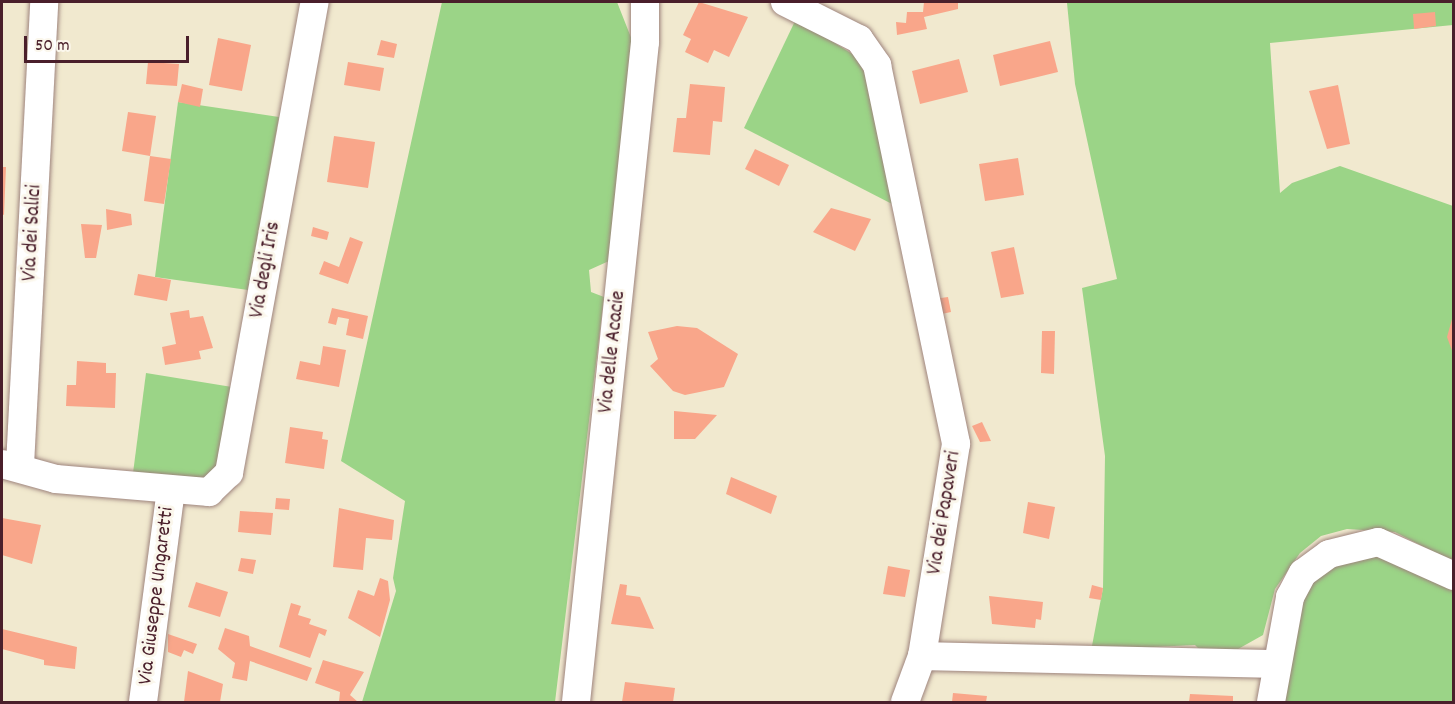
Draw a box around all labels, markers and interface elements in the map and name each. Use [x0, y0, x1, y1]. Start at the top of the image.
scale bar [27, 24, 192, 62]
text: 50 m [35, 34, 70, 59]
street label: Via dei Salici [18, 184, 48, 282]
street label: Via degli Iris [245, 220, 287, 320]
street label: Via delle Acacie [594, 290, 632, 414]
street label: Via dei Papaveri [923, 449, 967, 577]
street label: Via Giuseppe Ungaretti [134, 506, 180, 686]

